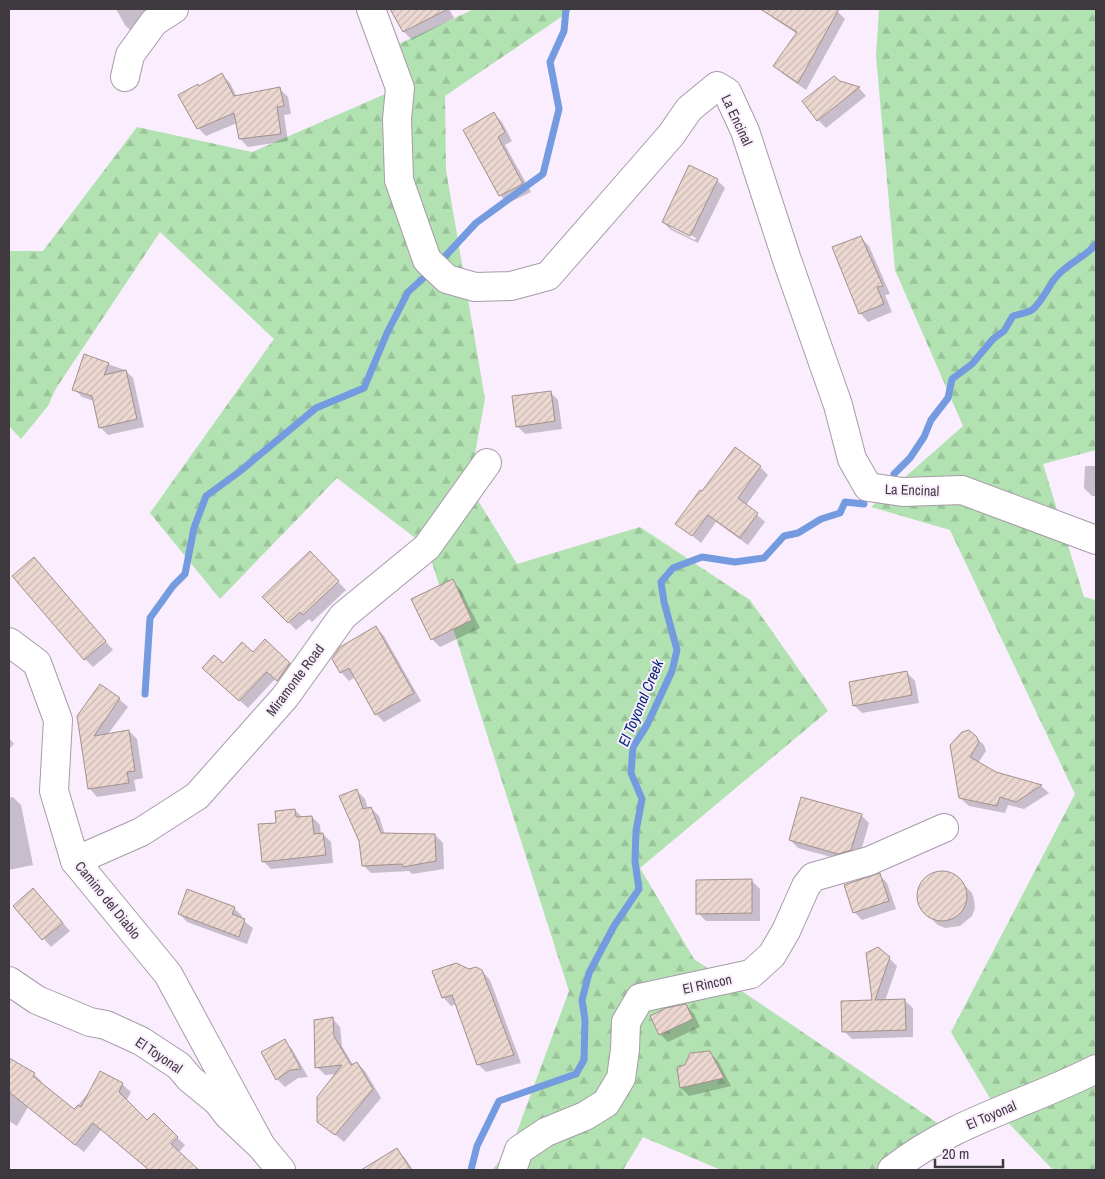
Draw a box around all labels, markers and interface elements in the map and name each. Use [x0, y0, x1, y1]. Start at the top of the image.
street label: La Encinal [717, 92, 757, 148]
street label: La Encinal [885, 480, 939, 500]
street label: Miramonte Road [262, 640, 328, 720]
water label: El Toyonal Creek [613, 655, 669, 749]
street label: Camino del Diablo [71, 857, 145, 943]
street label: El Rincon [681, 970, 733, 998]
street label: El Toyonal [132, 1033, 186, 1077]
street label: El Toyonal [963, 1096, 1019, 1134]
scale bar [935, 1136, 1002, 1168]
text: 20 m [942, 1143, 969, 1164]

